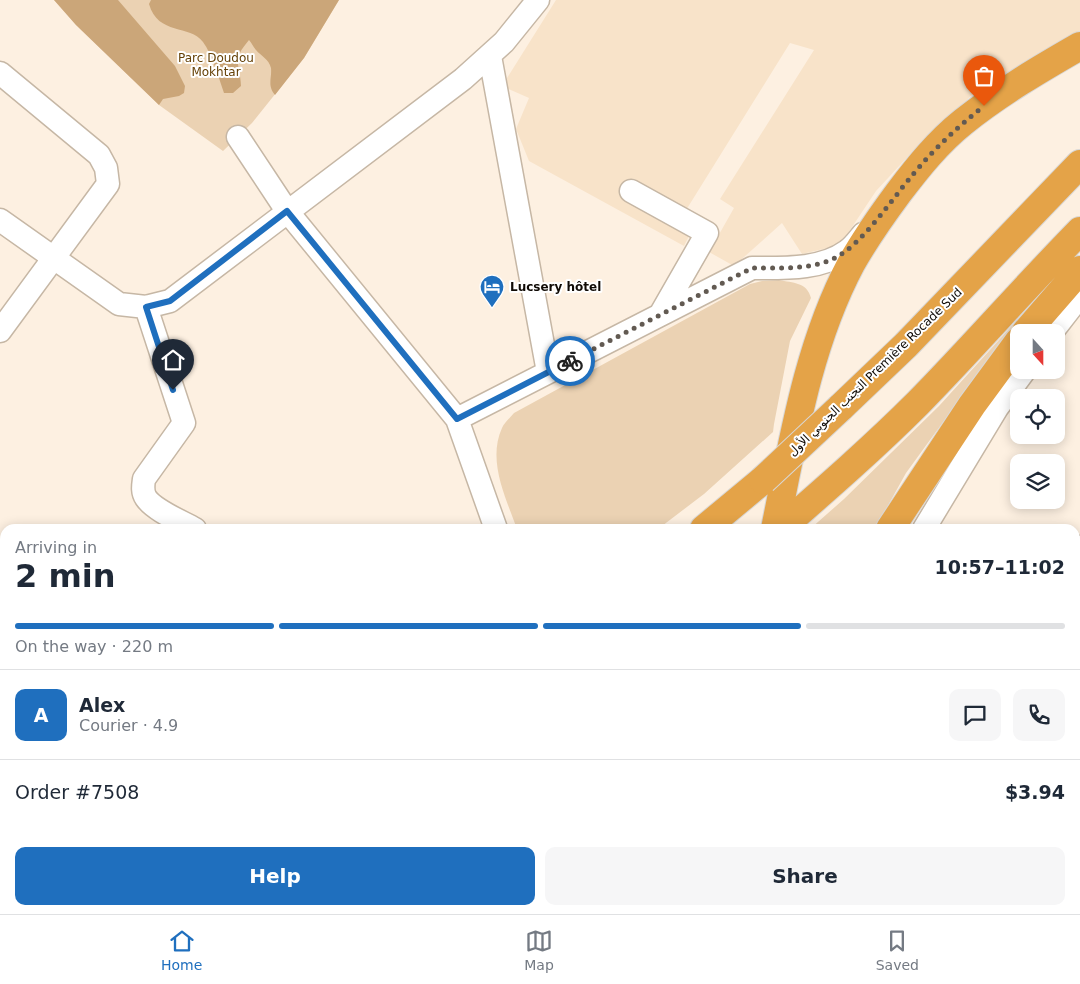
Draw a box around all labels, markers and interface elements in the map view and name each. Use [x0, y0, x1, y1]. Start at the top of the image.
park label: Parc Doudou Mokhtar [178, 51, 254, 79]
pin [963, 55, 1005, 106]
icon: bag [970, 62, 998, 90]
hotel icon: Lucsery hôtel [479, 274, 505, 308]
place label: Lucsery hôtel [510, 280, 601, 294]
street label: التجنب الجنوبي الأول Première Rocade Sud [785, 284, 965, 460]
north arrow [1010, 324, 1065, 379]
map controls [1010, 324, 1065, 509]
courier [545, 336, 595, 386]
pin [152, 339, 194, 390]
icon: home [159, 346, 187, 374]
icon: bike [556, 347, 584, 375]
button: locate [1010, 389, 1065, 444]
button: layers [1010, 454, 1065, 509]
text: Arriving in [15, 538, 97, 557]
text: 10:57–11:02 [935, 556, 1065, 578]
text: 2 min [15, 557, 116, 595]
text: On the way · 220 m [15, 637, 173, 656]
button: chat [949, 689, 1001, 741]
button: phone [1013, 689, 1065, 741]
text: Alex [79, 694, 125, 716]
text: A [34, 704, 48, 726]
text: Courier · 4.9 [79, 716, 178, 735]
text: Order #7508 [15, 781, 139, 803]
text: $3.94 [1005, 781, 1065, 803]
button: Help [15, 847, 535, 905]
button: Share [545, 847, 1065, 905]
tab: Home [161, 927, 202, 973]
tab: Map [524, 927, 554, 973]
tab: Saved [876, 927, 919, 973]

